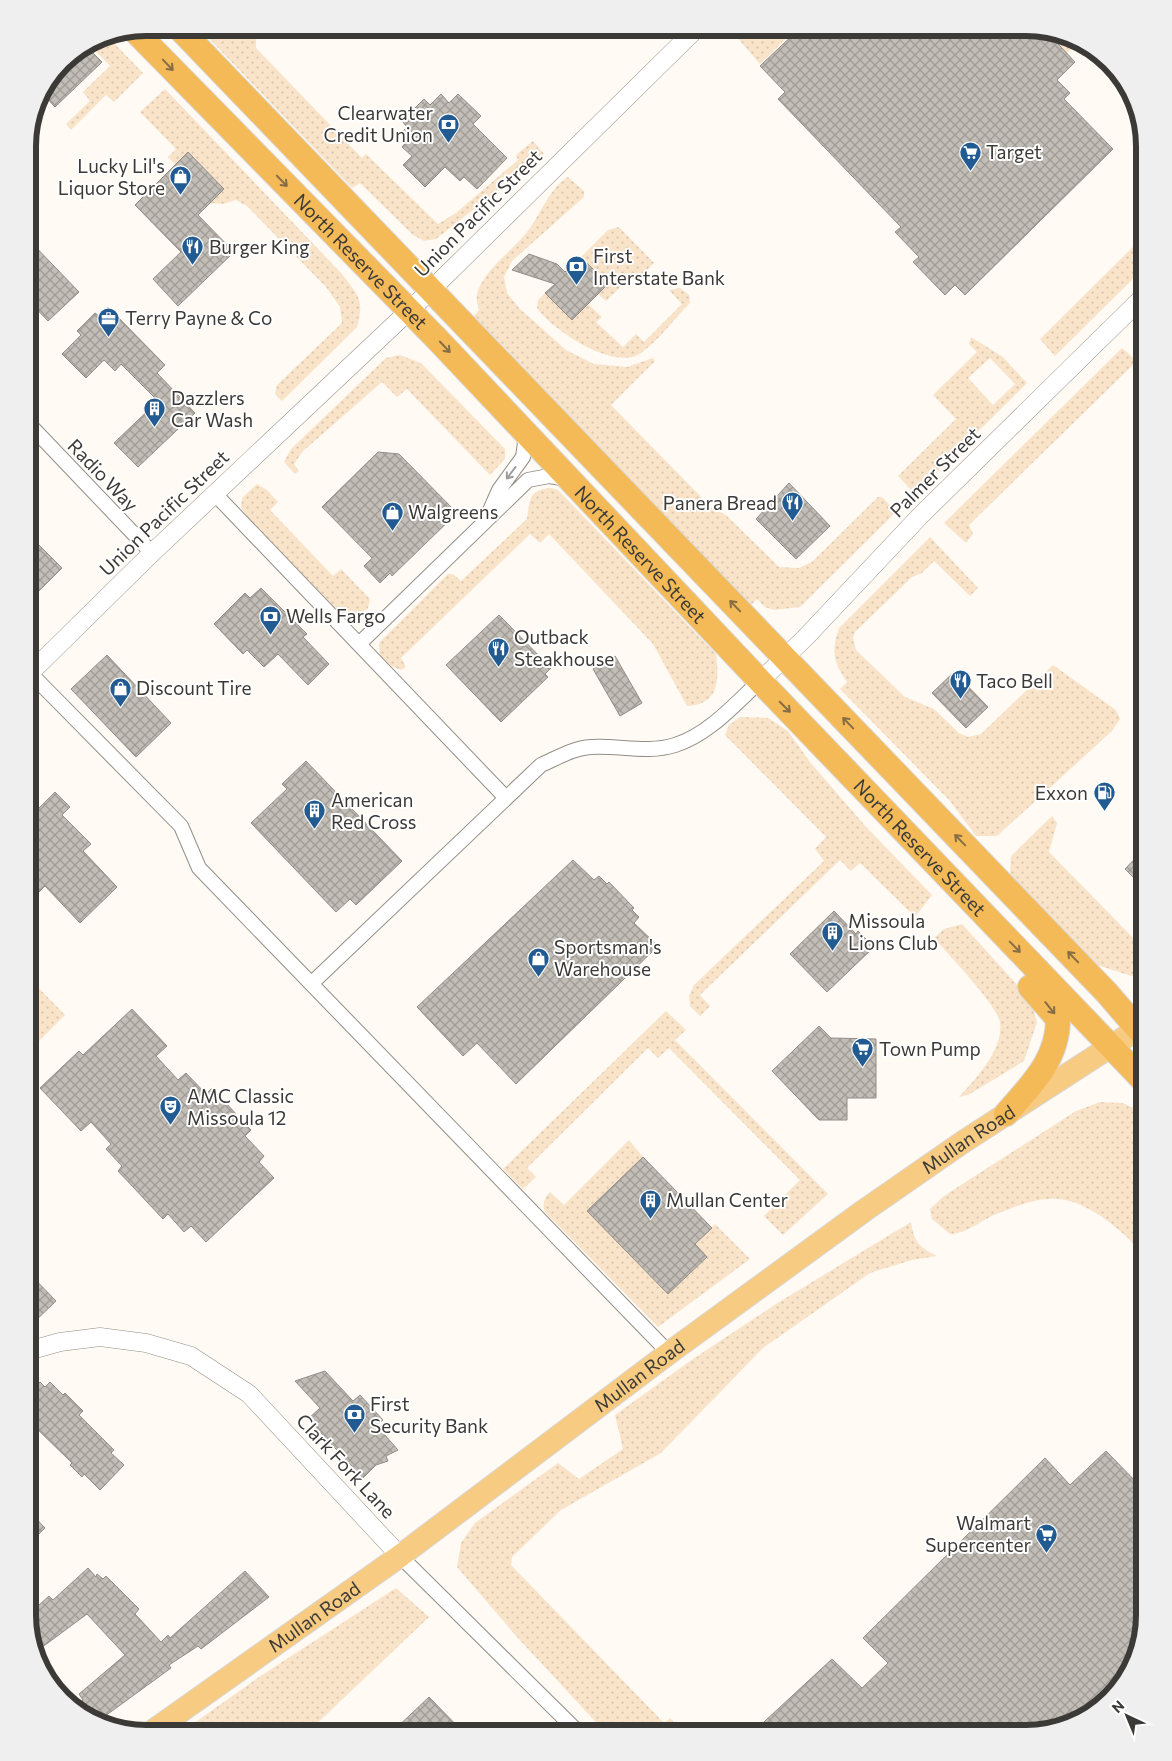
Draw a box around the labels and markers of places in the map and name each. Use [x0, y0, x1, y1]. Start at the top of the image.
place label: Clearwater Credit Union [324, 101, 433, 146]
bank icon: Clearwater Credit Union [437, 112, 461, 143]
supermarket icon: Target [958, 140, 982, 171]
place label: Target [986, 140, 1042, 163]
place label: Lucky Lil's Liquor Store [58, 154, 165, 199]
shop icon: Lucky Lil's Liquor Store [169, 165, 193, 196]
restaurant icon: Burger King [181, 235, 205, 266]
place label: Burger King [209, 235, 310, 258]
place label: First Interstate Bank [593, 244, 725, 289]
bank icon: First Interstate Bank [565, 255, 589, 286]
office icon: Terry Payne & Co [97, 306, 121, 337]
place label: Terry Payne & Co [125, 306, 272, 329]
place label: Dazzlers Car Wash [171, 386, 253, 431]
building icon: Dazzlers Car Wash [143, 397, 167, 428]
place label: Panera Bread [663, 491, 777, 514]
restaurant icon: Panera Bread [781, 491, 805, 522]
shop icon: Walgreens [380, 500, 404, 531]
place label: Walgreens [408, 500, 498, 523]
bank icon: Wells Fargo [258, 604, 282, 635]
place label: Wells Fargo [286, 604, 386, 627]
place label: Outback Steakhouse [514, 625, 614, 670]
restaurant icon: Outback Steakhouse [486, 636, 510, 667]
restaurant icon: Taco Bell [948, 669, 972, 700]
place label: Taco Bell [976, 669, 1053, 692]
shop icon: Discount Tire [108, 676, 132, 707]
place label: Discount Tire [136, 676, 252, 699]
place label: Exxon [1035, 781, 1088, 804]
fuel station icon: Exxon [1092, 781, 1116, 812]
place label: American Red Cross [331, 788, 416, 833]
building icon: American Red Cross [303, 799, 327, 830]
place label: Missoula Lions Club [848, 909, 938, 954]
building icon: Missoula Lions Club [820, 920, 844, 951]
place label: Sportsman's Warehouse [554, 935, 662, 980]
shop icon: Sportsman's Warehouse [526, 946, 550, 977]
supermarket icon: Town Pump [851, 1037, 875, 1068]
place label: Town Pump [879, 1037, 981, 1060]
place label: AMC Classic Missoula 12 [187, 1084, 294, 1129]
theatre icon: AMC Classic Missoula 12 [159, 1095, 183, 1126]
building icon: Mullan Center [638, 1188, 662, 1219]
place label: Mullan Center [666, 1188, 788, 1211]
place label: First Security Bank [370, 1392, 488, 1437]
bank icon: First Security Bank [342, 1403, 366, 1434]
place label: Walmart Supercenter [925, 1511, 1031, 1556]
supermarket icon: Walmart Supercenter [1035, 1522, 1059, 1553]

